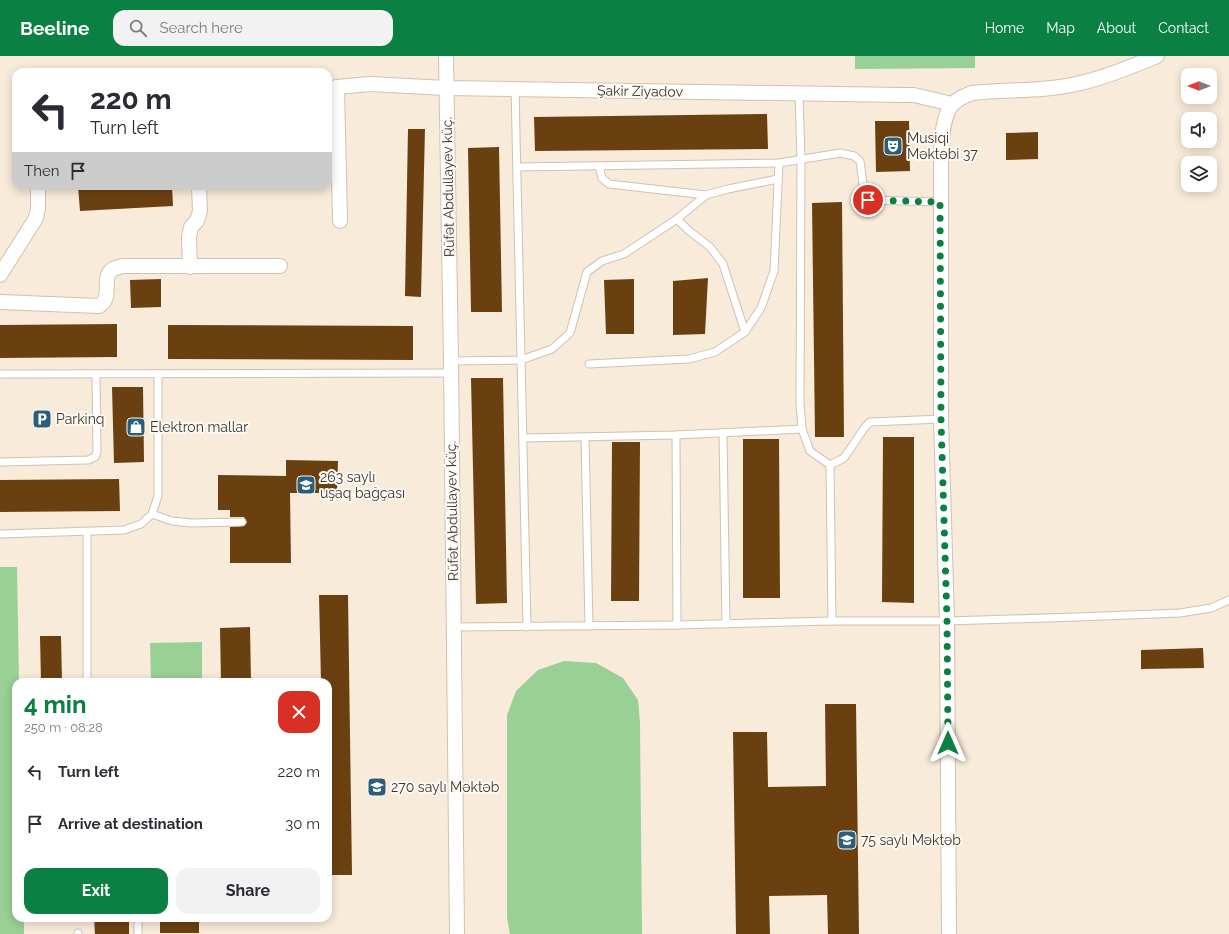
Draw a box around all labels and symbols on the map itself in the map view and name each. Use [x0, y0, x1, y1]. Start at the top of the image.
north arrow [1181, 68, 1217, 104]
street label: Şakir Ziyadov [597, 82, 684, 100]
street label: Rüfət Abdullayev küç. [439, 117, 457, 257]
place label: Musiqi Məktəbi 37 [907, 130, 978, 162]
theatre icon: Musiqi Məktəbi 37 [882, 135, 904, 157]
pin [851, 183, 885, 217]
parking icon: Parkinq [31, 408, 53, 430]
place label: Parkinq [56, 411, 104, 427]
shop icon: Elektron mallar [125, 416, 147, 438]
place label: Elektron mallar [150, 419, 248, 435]
street label: Rüfət Abdullayev küç. [443, 441, 461, 581]
place label: 263 saylı uşaq bağçası [320, 469, 405, 501]
school or university icon: 263 saylı uşaq bağçası [295, 474, 317, 496]
position arrow [927, 722, 969, 764]
school or university icon: 270 saylı Məktəb [366, 776, 388, 798]
place label: 270 saylı Məktəb [391, 779, 500, 795]
school or university icon: 75 saylı Məktəb [836, 829, 858, 851]
place label: 75 saylı Məktəb [861, 832, 961, 848]

